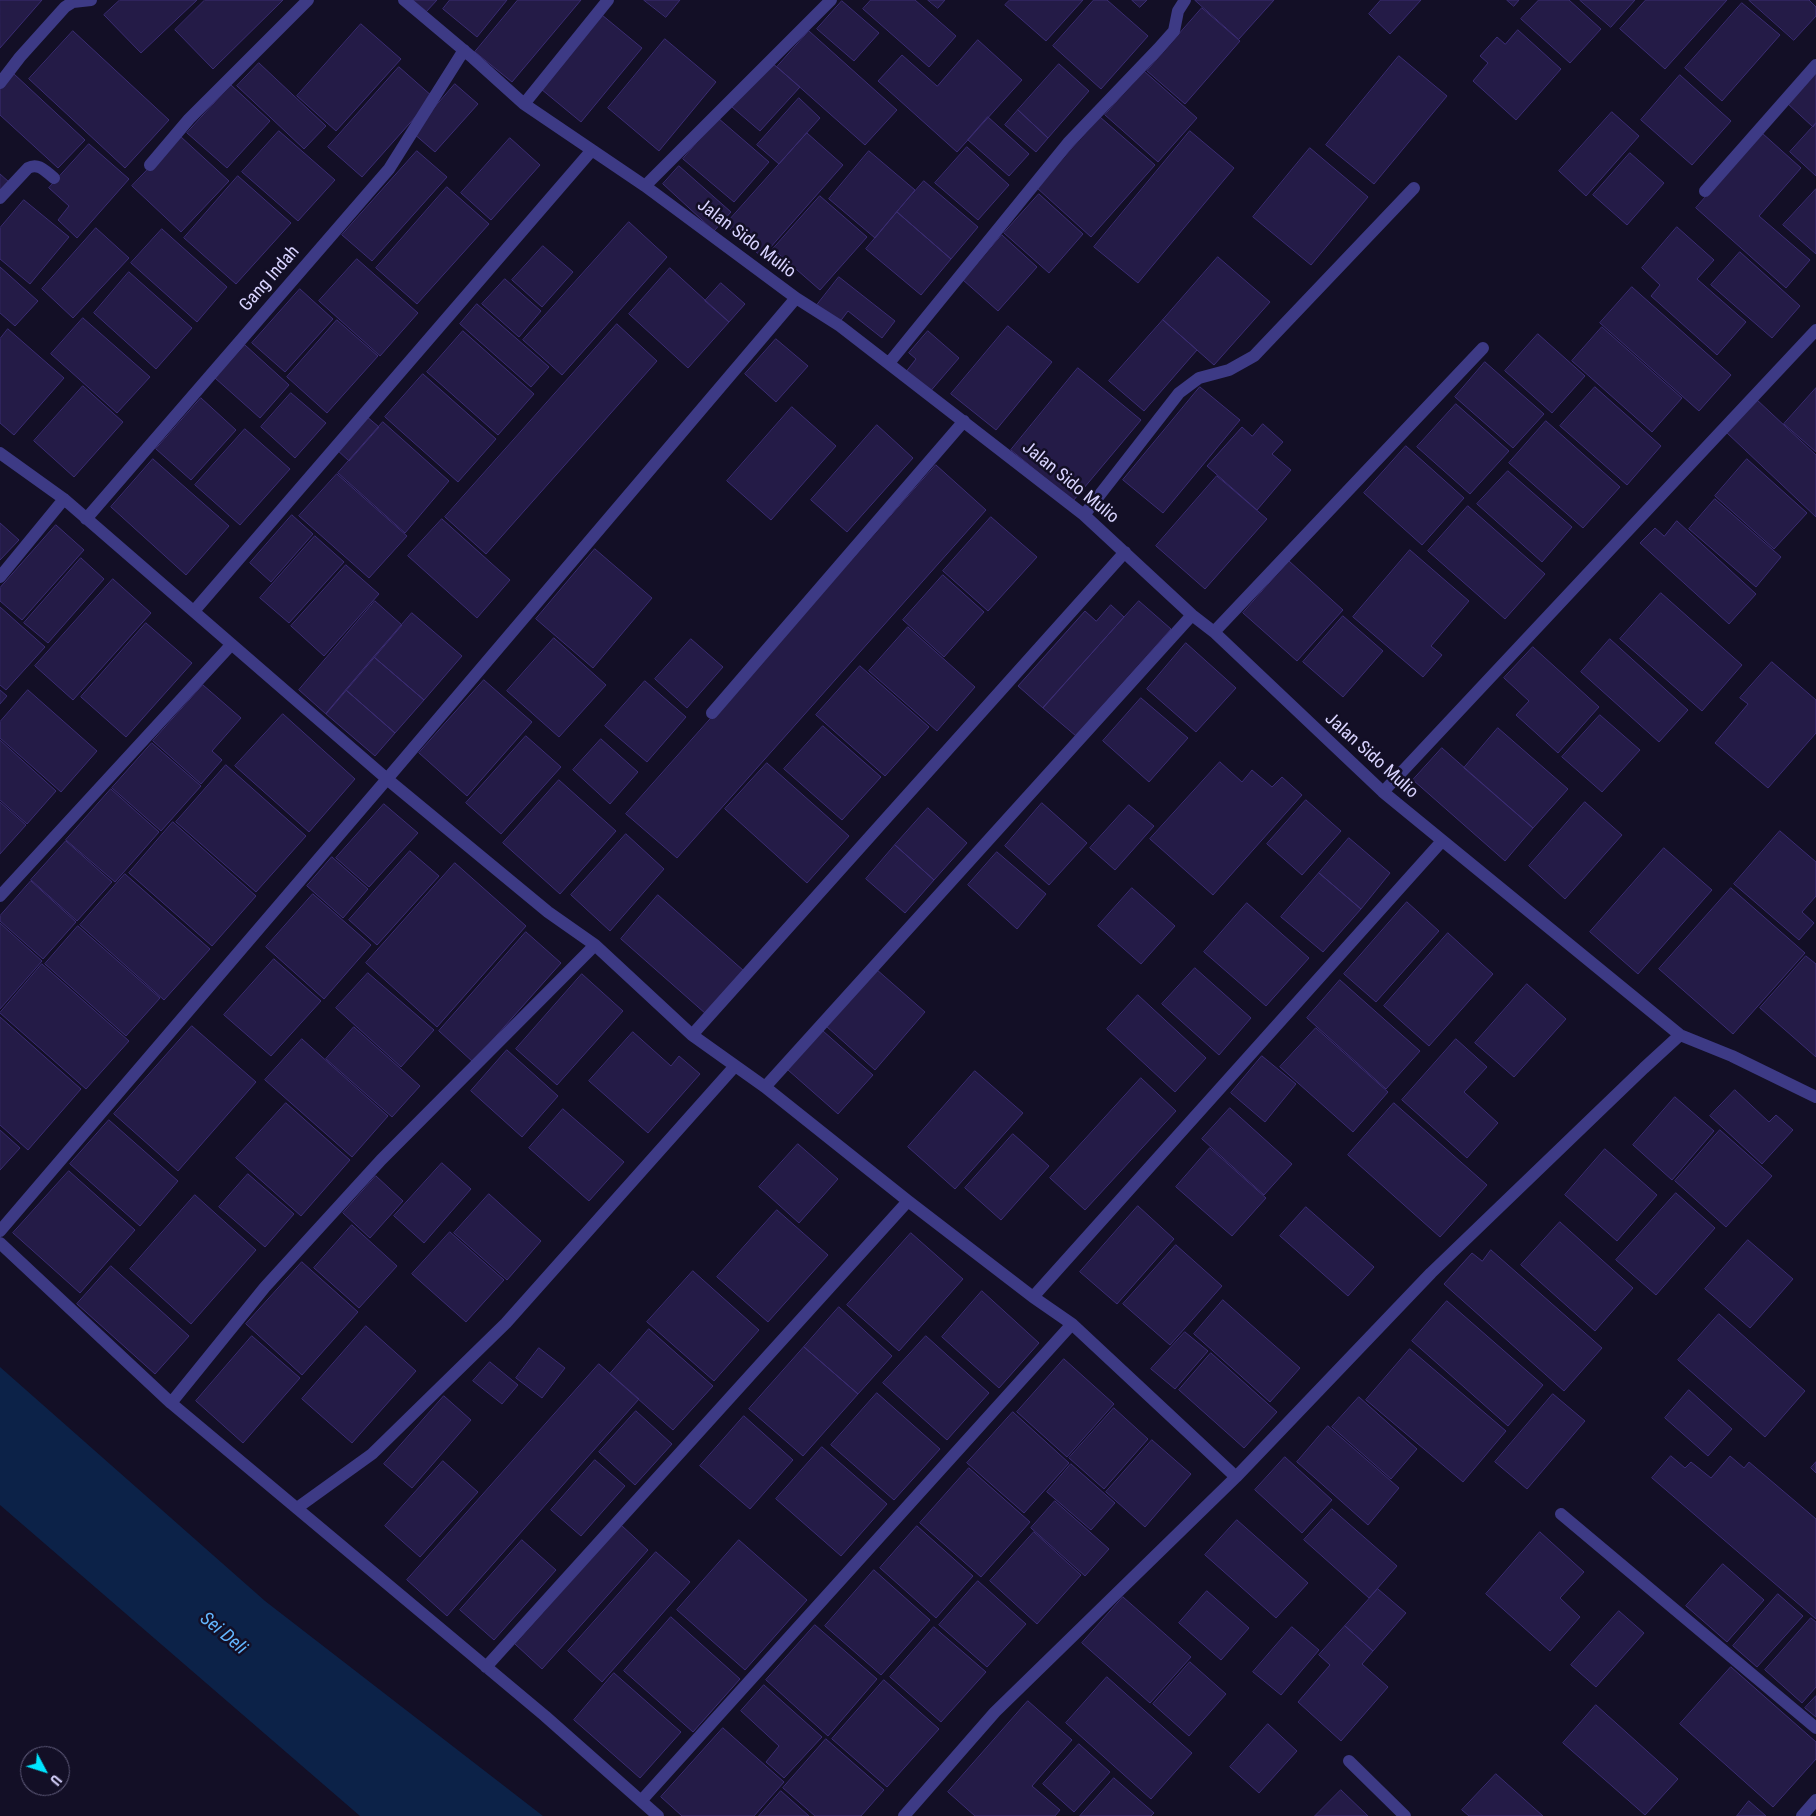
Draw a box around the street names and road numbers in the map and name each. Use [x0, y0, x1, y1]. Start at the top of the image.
street label: Jalan Sido Mulio [692, 195, 800, 283]
street label: Gang Indah [235, 242, 305, 316]
street label: Jalan Sido Mulio [1017, 437, 1123, 529]
street label: Jalan Sido Mulio [1320, 708, 1422, 804]

